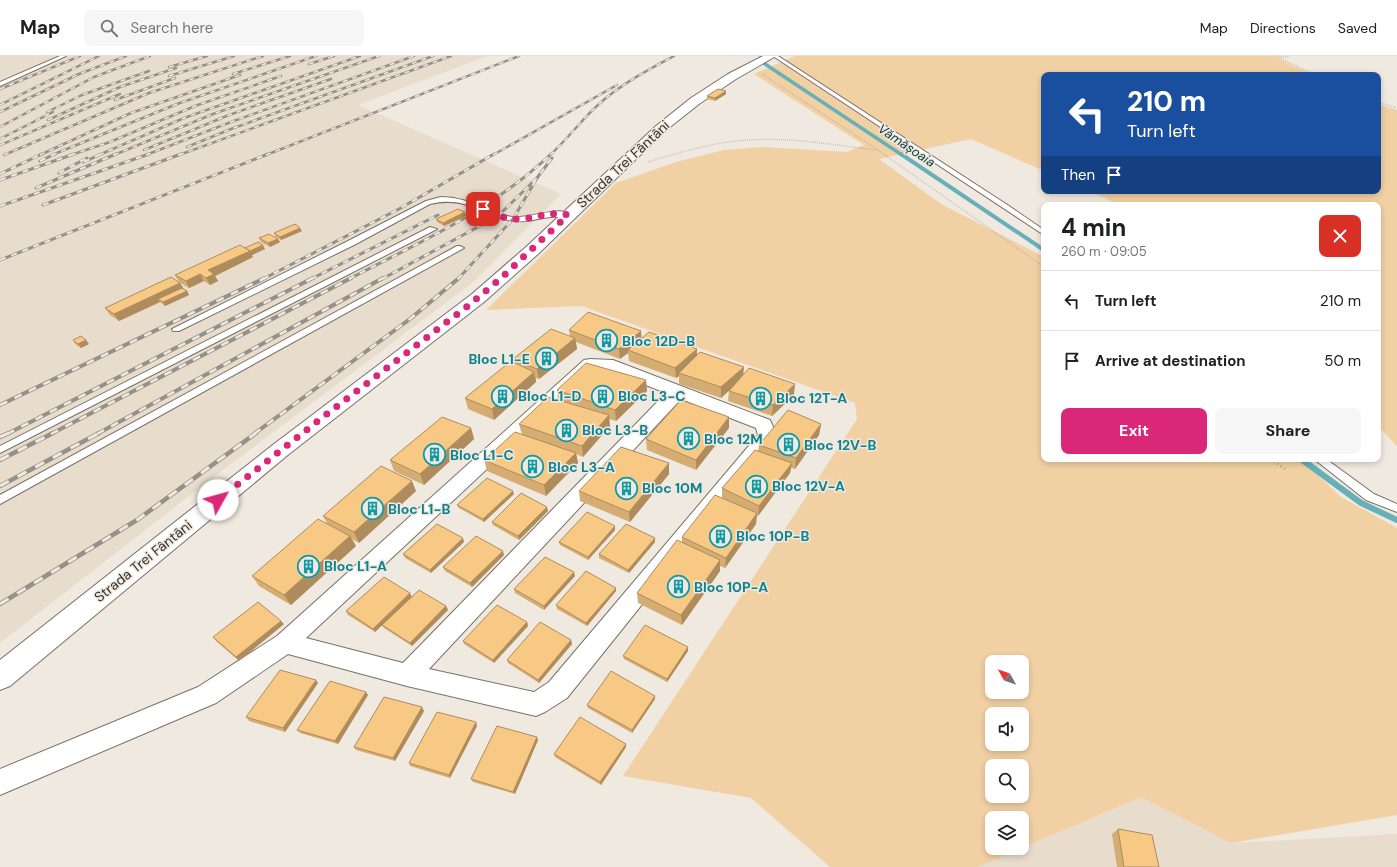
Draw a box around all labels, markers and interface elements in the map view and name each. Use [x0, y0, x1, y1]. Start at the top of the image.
search box [84, 10, 364, 46]
text: Map [20, 15, 60, 40]
icon: search [98, 17, 120, 39]
text: Search here [130, 18, 213, 38]
text: Map [1200, 19, 1228, 37]
text: Directions [1250, 19, 1316, 37]
text: Saved [1338, 19, 1377, 37]
text: 210 m [1127, 83, 1206, 120]
icon: left [1061, 88, 1113, 140]
street label: Strada Trei Fântâni [573, 116, 673, 212]
text: Turn left [1127, 119, 1196, 143]
water label: Vămășoaia [875, 120, 939, 171]
icon: arrive [1103, 164, 1125, 186]
text: Then [1061, 165, 1095, 185]
pin [466, 192, 500, 226]
icon: arrive [472, 198, 494, 220]
text: 4 min [1061, 212, 1126, 243]
button: close [1319, 215, 1361, 257]
text: 260 m · 09:05 [1061, 243, 1147, 260]
icon: left [1061, 290, 1083, 312]
text: Turn left [1095, 291, 1156, 311]
text: 210 m [1320, 291, 1361, 311]
building icon: Bloc 12D-B [593, 328, 619, 354]
place label: Bloc 12D-B [622, 332, 695, 350]
building icon: Bloc L1-E [533, 346, 559, 372]
place label: Bloc L1-E [468, 350, 530, 368]
icon: arrive [1061, 350, 1083, 372]
text: Arrive at destination [1095, 351, 1246, 371]
text: 50 m [1324, 351, 1361, 371]
building icon: Bloc L1-D [490, 383, 516, 409]
building icon: Bloc L3-C [590, 383, 616, 409]
building icon: Bloc 12T-A [748, 385, 774, 411]
place label: Bloc L1-D [518, 387, 581, 405]
place label: Bloc L3-C [618, 387, 686, 405]
place label: Bloc 12T-A [776, 389, 847, 407]
button: Exit [1061, 408, 1207, 454]
button: Share [1215, 408, 1361, 454]
building icon: Bloc L3-B [553, 417, 579, 443]
place label: Bloc L3-B [582, 421, 648, 439]
building icon: Bloc 12M [675, 426, 701, 452]
place label: Bloc 12M [704, 430, 763, 448]
building icon: Bloc 12V-B [776, 432, 802, 458]
place label: Bloc 12V-B [804, 436, 876, 454]
building icon: Bloc L1-C [422, 442, 448, 468]
place label: Bloc L1-C [450, 446, 514, 464]
building icon: Bloc L3-A [519, 454, 545, 480]
place label: Bloc L3-A [548, 458, 615, 476]
building icon: Bloc 12V-A [744, 473, 770, 499]
building icon: Bloc 10M [613, 475, 639, 501]
place label: Bloc 12V-A [772, 477, 845, 495]
position arrow [197, 479, 239, 521]
place label: Bloc 10M [642, 479, 702, 497]
building icon: Bloc L1-B [360, 496, 386, 522]
place label: Bloc L1-B [388, 500, 450, 518]
street label: Strada Trei Fântâni [90, 516, 196, 606]
building icon: Bloc 10P-B [707, 523, 733, 549]
place label: Bloc 10P-B [736, 527, 810, 545]
building icon: Bloc L1-A [295, 553, 321, 579]
place label: Bloc L1-A [324, 557, 387, 575]
building icon: Bloc 10P-A [666, 574, 692, 600]
place label: Bloc 10P-A [694, 578, 768, 596]
north arrow [985, 655, 1029, 699]
map controls [985, 655, 1029, 855]
button: sound [985, 707, 1029, 751]
button: search [985, 759, 1029, 803]
button: layers [985, 811, 1029, 855]

